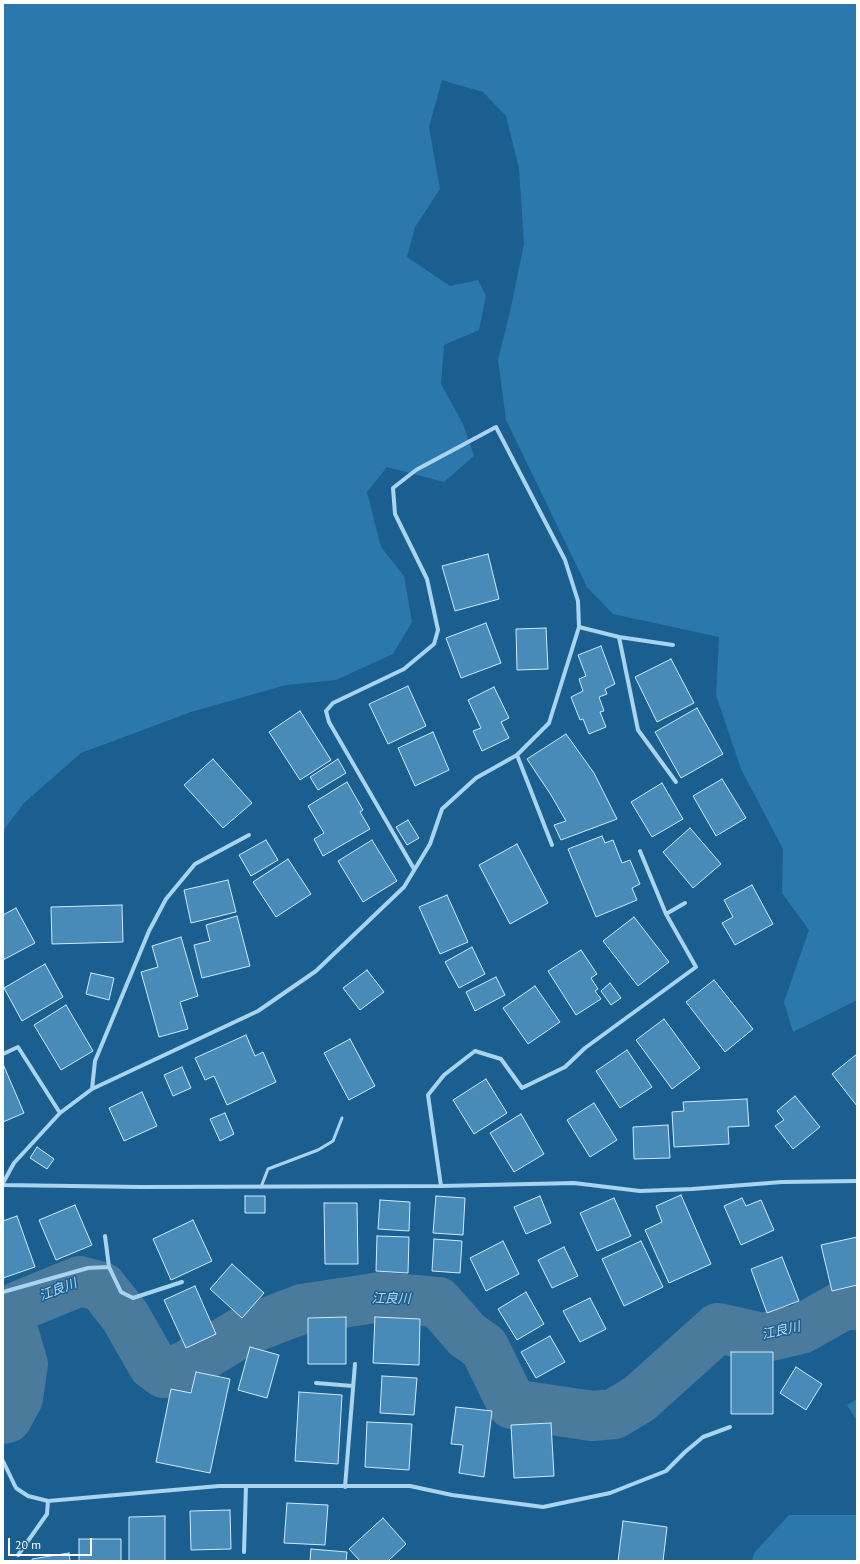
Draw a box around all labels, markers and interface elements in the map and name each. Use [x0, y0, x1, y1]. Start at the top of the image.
water label: 江良川 [37, 1276, 79, 1304]
water label: 江良川 [371, 1291, 411, 1307]
water label: 江良川 [760, 1319, 802, 1343]
scale bar [10, 1530, 94, 1556]
text: 20 m [15, 1537, 41, 1552]

